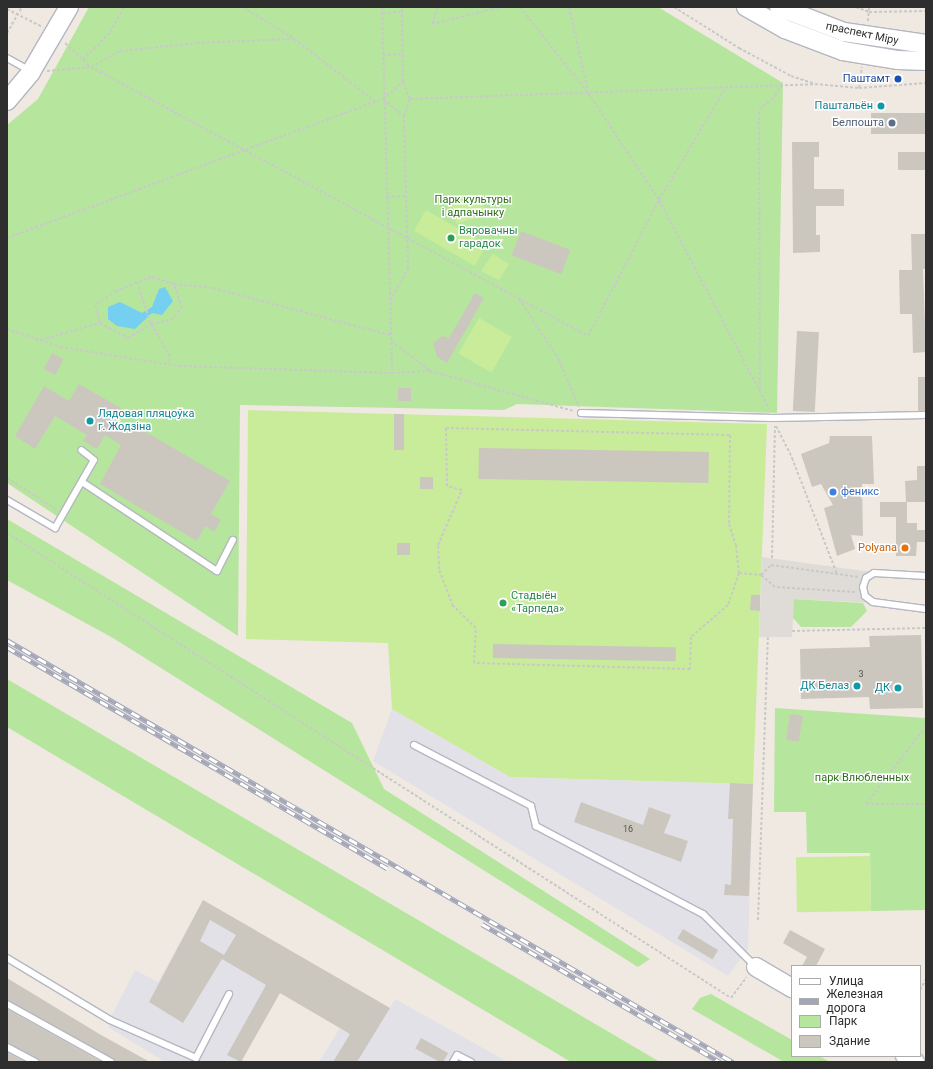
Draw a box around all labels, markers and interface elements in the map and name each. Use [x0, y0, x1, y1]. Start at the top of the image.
street label: праспект Міру [824, 20, 900, 48]
place label: Паштамт [843, 72, 890, 86]
marker: Паштамт [893, 74, 903, 84]
place label: Паштальён [815, 99, 873, 113]
marker: Паштальён [876, 101, 886, 111]
place label: Белпошта [832, 116, 884, 130]
marker: Белпошта [887, 118, 897, 128]
park label: Парк культуры і адпачынку [435, 194, 511, 220]
place label: Вяровачны гарадок [459, 225, 517, 251]
marker: Вяровачны гарадок [446, 233, 456, 243]
place label: Лядовая пляцоўка г. Жодзіна [98, 408, 194, 434]
marker: Лядовая пляцоўка г. Жодзіна [85, 416, 95, 426]
place label: феникс [841, 485, 879, 499]
marker: феникс [828, 487, 838, 497]
place label: Polyana [858, 541, 897, 555]
marker: Polyana [900, 543, 910, 553]
place label: Стадыён «Тарпеда» [511, 590, 564, 616]
marker: Стадыён «Тарпеда» [498, 598, 508, 608]
house number: 3 [858, 669, 864, 679]
place label: ДК Белаз [800, 679, 849, 693]
marker: ДК Белаз [852, 681, 862, 691]
place label: ДК [875, 681, 890, 695]
marker: ДК [893, 683, 903, 693]
park label: парк Влюбленных [815, 771, 909, 785]
house number: 16 [623, 824, 633, 834]
legend [791, 965, 921, 1057]
text: Улица [829, 974, 864, 988]
text: Железная дорога [827, 987, 883, 1015]
text: Парк [829, 1014, 857, 1028]
text: Здание [829, 1034, 870, 1048]

